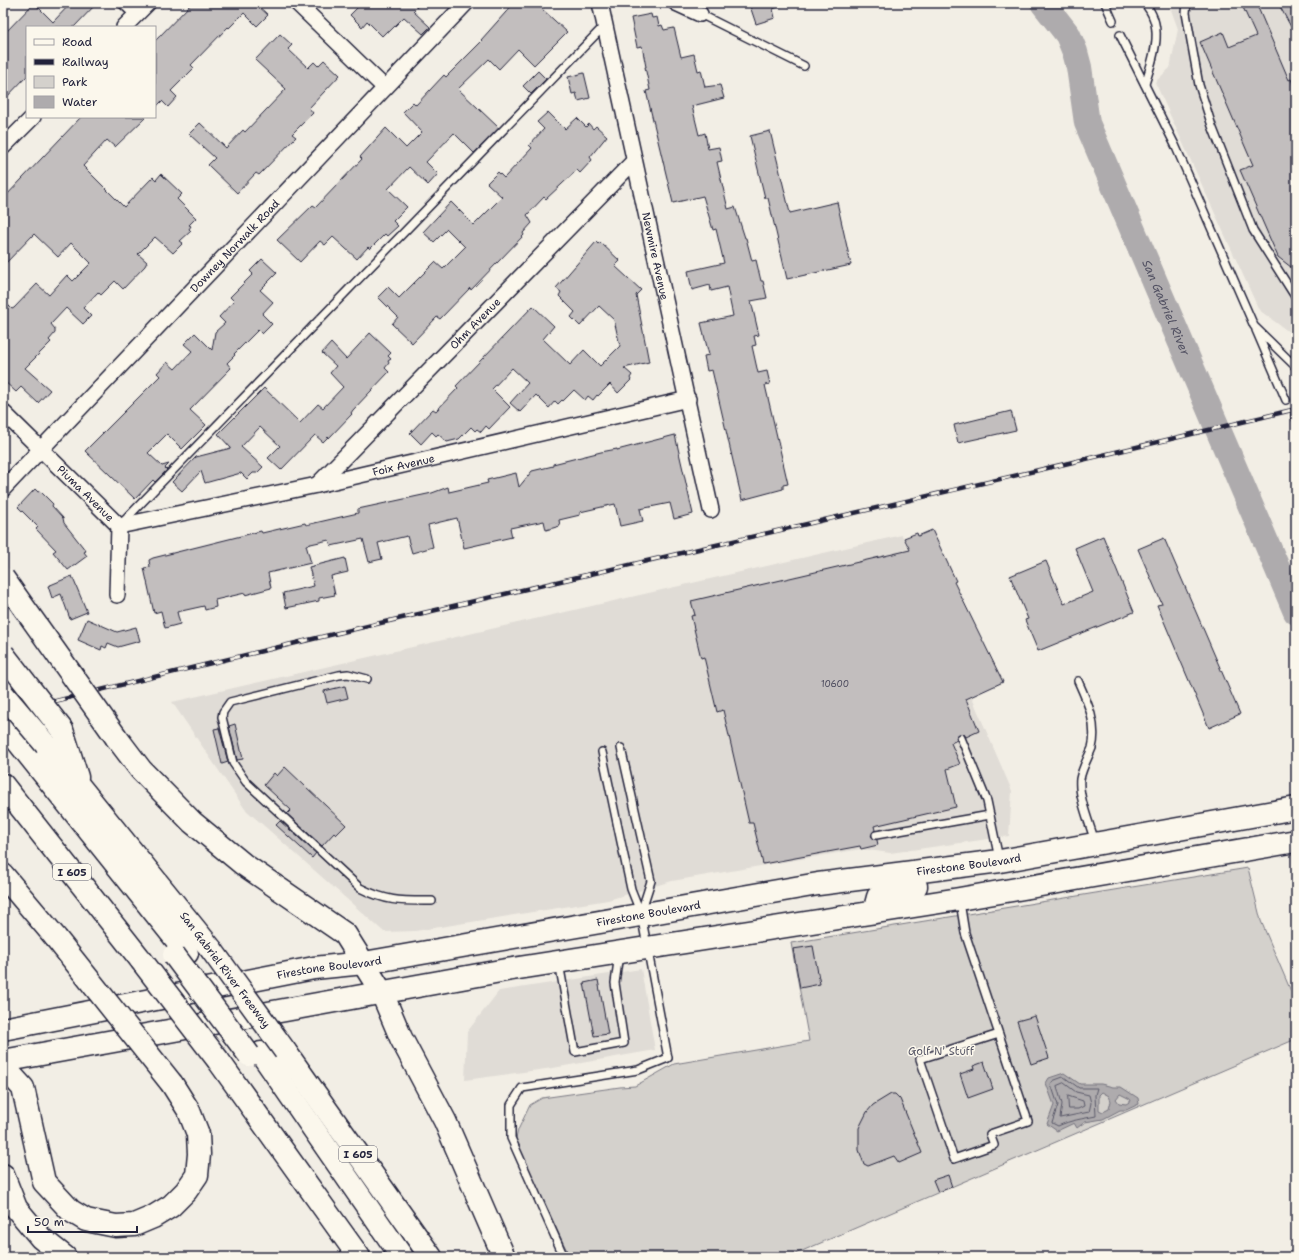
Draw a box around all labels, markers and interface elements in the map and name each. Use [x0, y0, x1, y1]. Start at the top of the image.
legend [26, 26, 156, 118]
text: Road [62, 34, 93, 50]
text: Railway [62, 54, 109, 70]
text: Park [62, 74, 88, 90]
text: Water [62, 94, 98, 110]
street label: Downey Norwalk Road [187, 196, 283, 296]
street label: Newmire Avenue [638, 211, 672, 301]
water label: San Gabriel River [1138, 257, 1194, 358]
street label: Ohm Avenue [446, 294, 504, 353]
street label: Foix Avenue [371, 450, 436, 479]
street label: Piuma Avenue [54, 462, 118, 525]
house number: 10600 [821, 678, 849, 690]
street label: Firestone Boulevard [915, 850, 1022, 879]
road number: I 605 [53, 864, 91, 880]
street label: Firestone Boulevard [595, 897, 702, 930]
street label: San Gabriel River Freeway [176, 909, 274, 1031]
street label: Firestone Boulevard [276, 953, 383, 983]
park label: Golf N' Stuff [908, 1044, 975, 1059]
road number: I 605 [339, 1146, 377, 1162]
scale bar [28, 1208, 137, 1234]
text: 50 m [34, 1214, 64, 1230]

